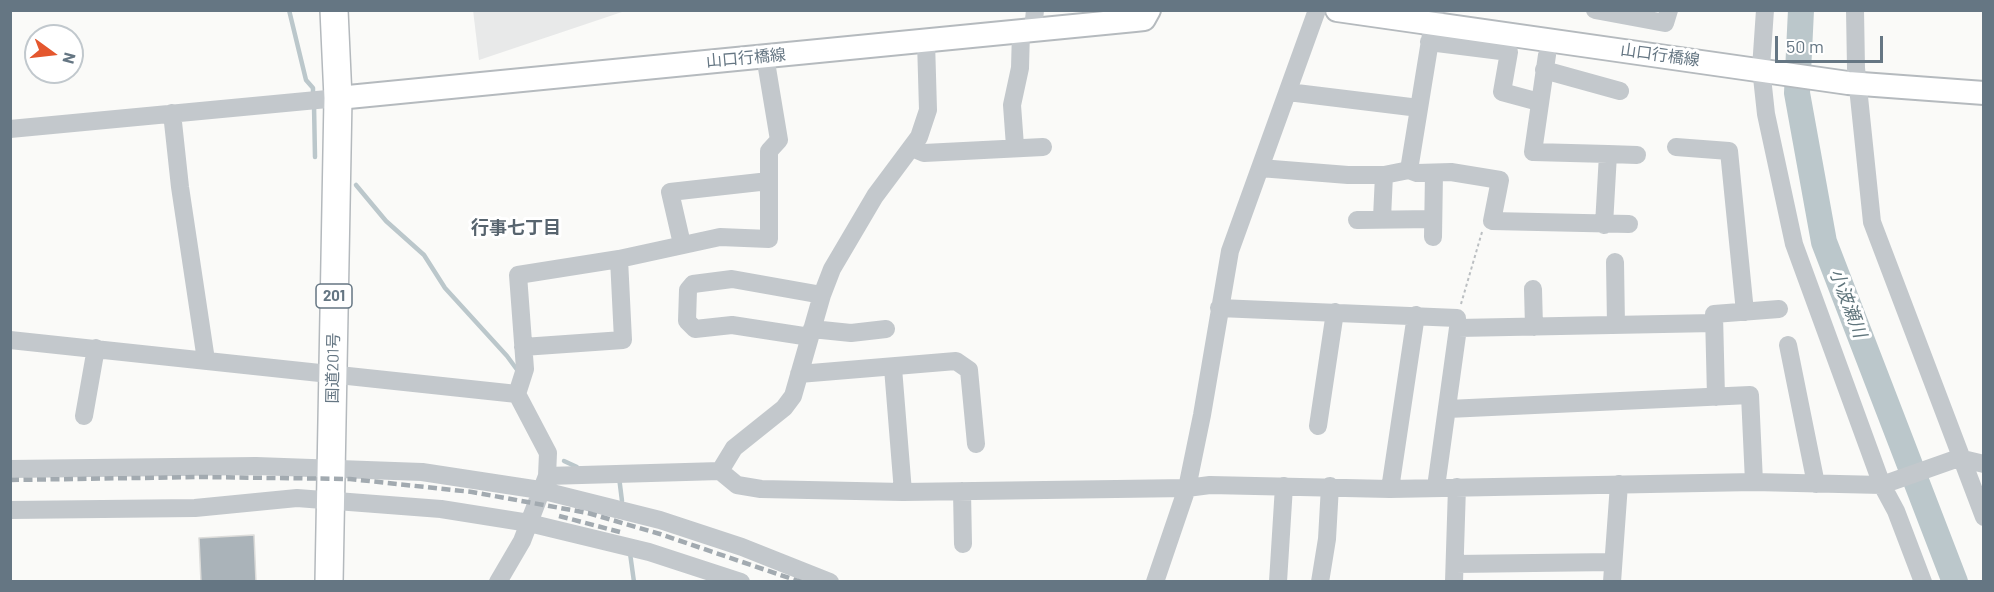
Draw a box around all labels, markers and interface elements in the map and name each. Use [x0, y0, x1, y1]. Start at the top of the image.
north arrow [24, 24, 84, 84]
scale bar [1778, 24, 1886, 62]
text: 50 m [1786, 35, 1824, 57]
street label: 山口行橋線 [1619, 40, 1701, 70]
street label: 山口行橋線 [705, 45, 787, 71]
text: N [59, 51, 80, 66]
district label: 行事七丁目 [471, 217, 561, 239]
water label: 小波瀬川 [1825, 266, 1871, 340]
road number: 201 [316, 284, 352, 308]
street label: 国道201号 [323, 332, 343, 404]

